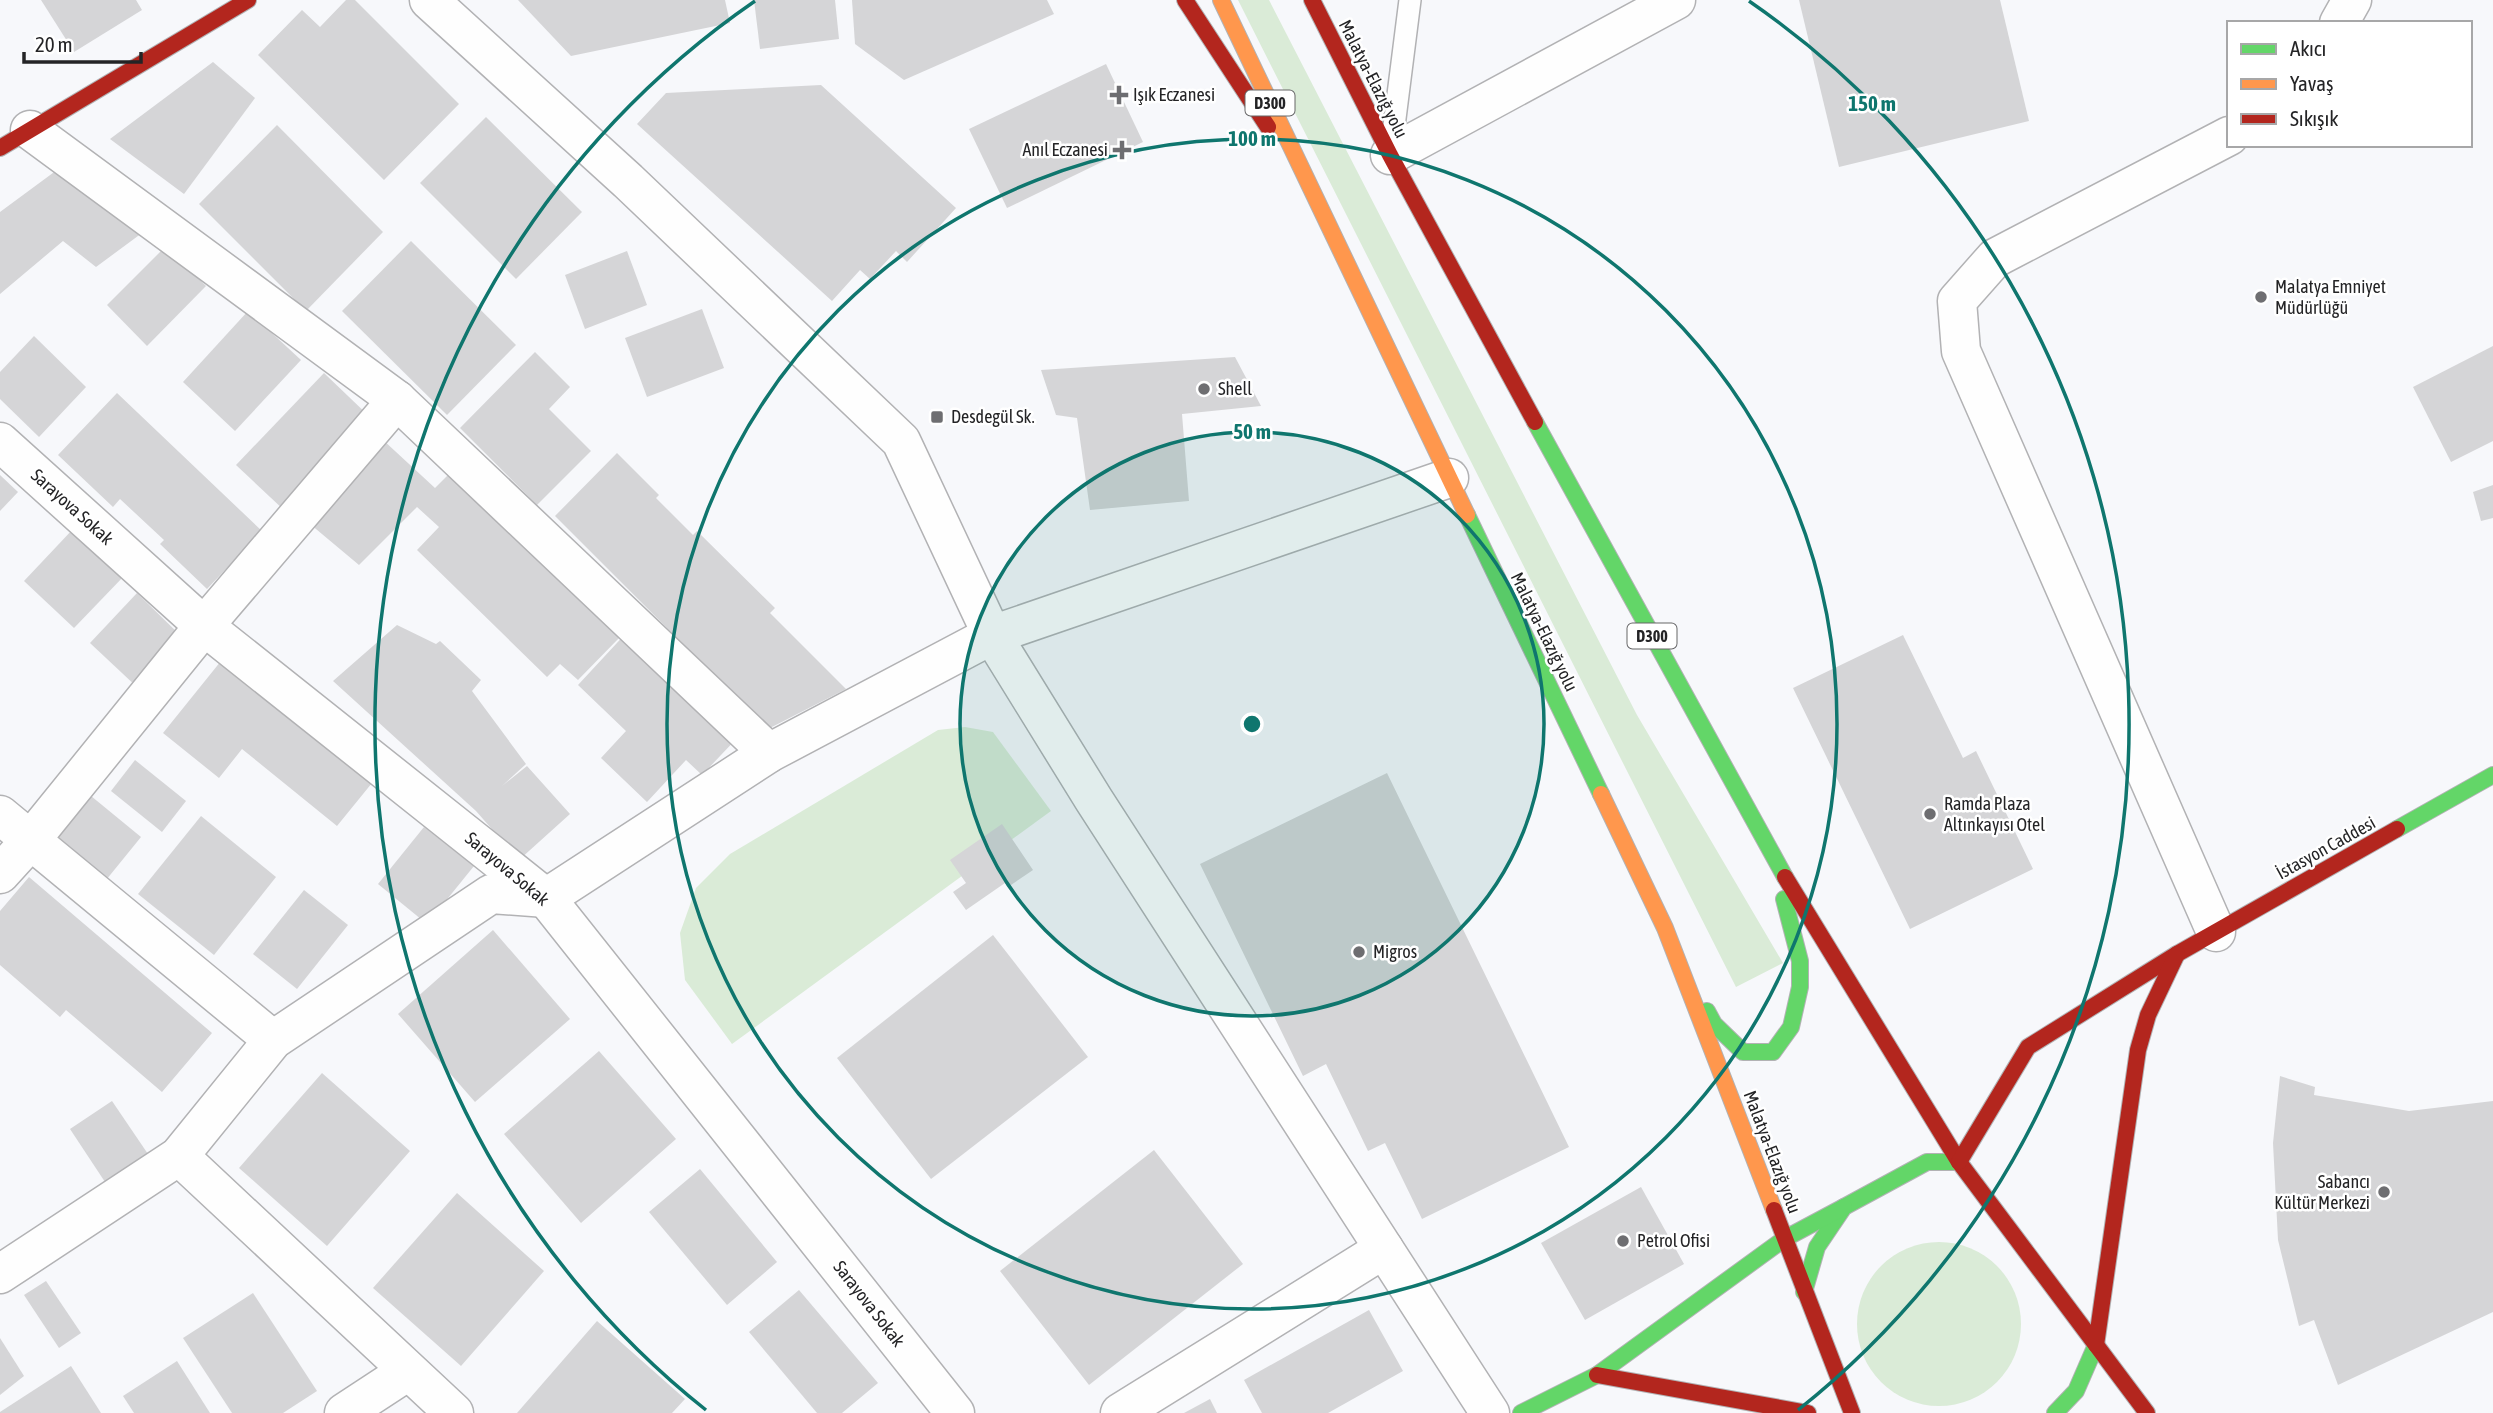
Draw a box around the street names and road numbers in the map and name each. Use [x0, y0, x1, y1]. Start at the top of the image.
street label: Malatya-Elazığ yolu [1335, 16, 1412, 141]
road number: D300 [1246, 90, 1294, 116]
street label: Sarayova Sokak [27, 464, 118, 549]
street label: Malatya-Elazığ yolu [1507, 569, 1582, 695]
road number: D300 [1628, 624, 1676, 649]
street label: İstasyon Caddesi [2273, 812, 2379, 883]
street label: Sarayova Sokak [461, 827, 554, 910]
street label: Malatya-Elazığ yolu [1739, 1088, 1806, 1216]
street label: Sarayova Sokak [829, 1257, 909, 1351]

